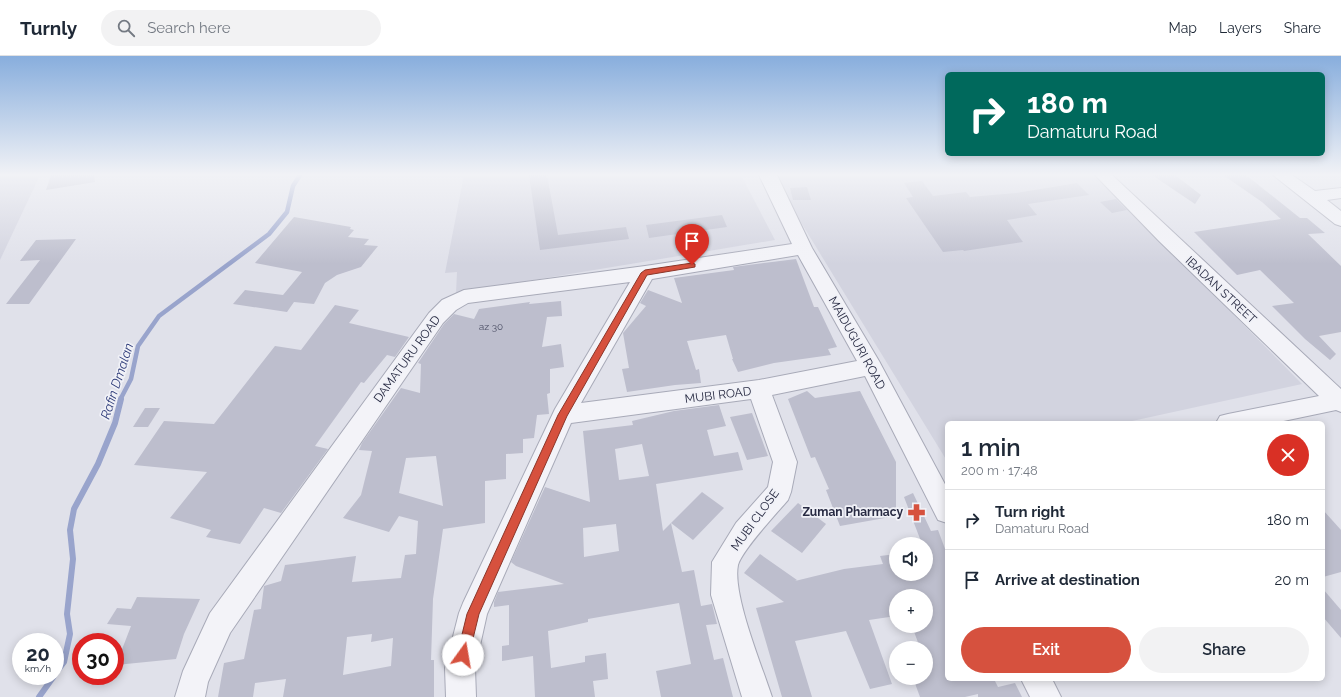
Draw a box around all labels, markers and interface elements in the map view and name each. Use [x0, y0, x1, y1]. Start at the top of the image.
search box [101, 10, 381, 46]
text: Turnly [20, 17, 77, 39]
icon: search [115, 17, 137, 39]
text: Search here [147, 19, 231, 37]
text: Map [1169, 20, 1197, 36]
text: Layers [1219, 20, 1262, 36]
text: Share [1284, 20, 1321, 36]
text: 180 m [1027, 87, 1108, 120]
icon: right [961, 88, 1013, 140]
text: Damaturu Road [1027, 121, 1157, 142]
pin [675, 224, 709, 265]
icon: arrive [681, 230, 703, 252]
street label: IBADAN STREET [1183, 254, 1260, 327]
street label: MAIDUGURI ROAD [826, 294, 889, 392]
street label: DAMATURU ROAD [371, 313, 443, 405]
house number: az 30 [479, 321, 503, 332]
water label: Rafin Dmalan [98, 341, 136, 421]
street label: MUBI ROAD [684, 384, 752, 406]
text: 1 min [961, 433, 1021, 462]
button: close [1267, 434, 1309, 476]
text: 200 m · 17:48 [961, 463, 1038, 478]
street label: MUBI CLOSE [728, 487, 782, 553]
pharmacy icon: Zuman Pharmacy [906, 502, 926, 522]
text: Turn right [995, 503, 1065, 521]
place label: Zuman Pharmacy [802, 505, 903, 519]
icon: right [961, 509, 983, 531]
text: 180 m [1267, 511, 1309, 529]
text: Damaturu Road [995, 521, 1089, 536]
map controls [889, 537, 933, 685]
button: sound [889, 537, 933, 581]
icon: arrive [961, 569, 983, 591]
text: Arrive at destination [995, 571, 1140, 589]
text: 20 m [1274, 571, 1309, 589]
button: + [889, 589, 933, 633]
button: Exit [961, 627, 1131, 673]
button: Share [1139, 627, 1309, 673]
speed limit sign: 30 [72, 633, 124, 685]
position arrow [442, 634, 484, 676]
button: − [889, 641, 933, 685]
text: 20 [26, 642, 50, 666]
text: km/h [25, 663, 51, 674]

